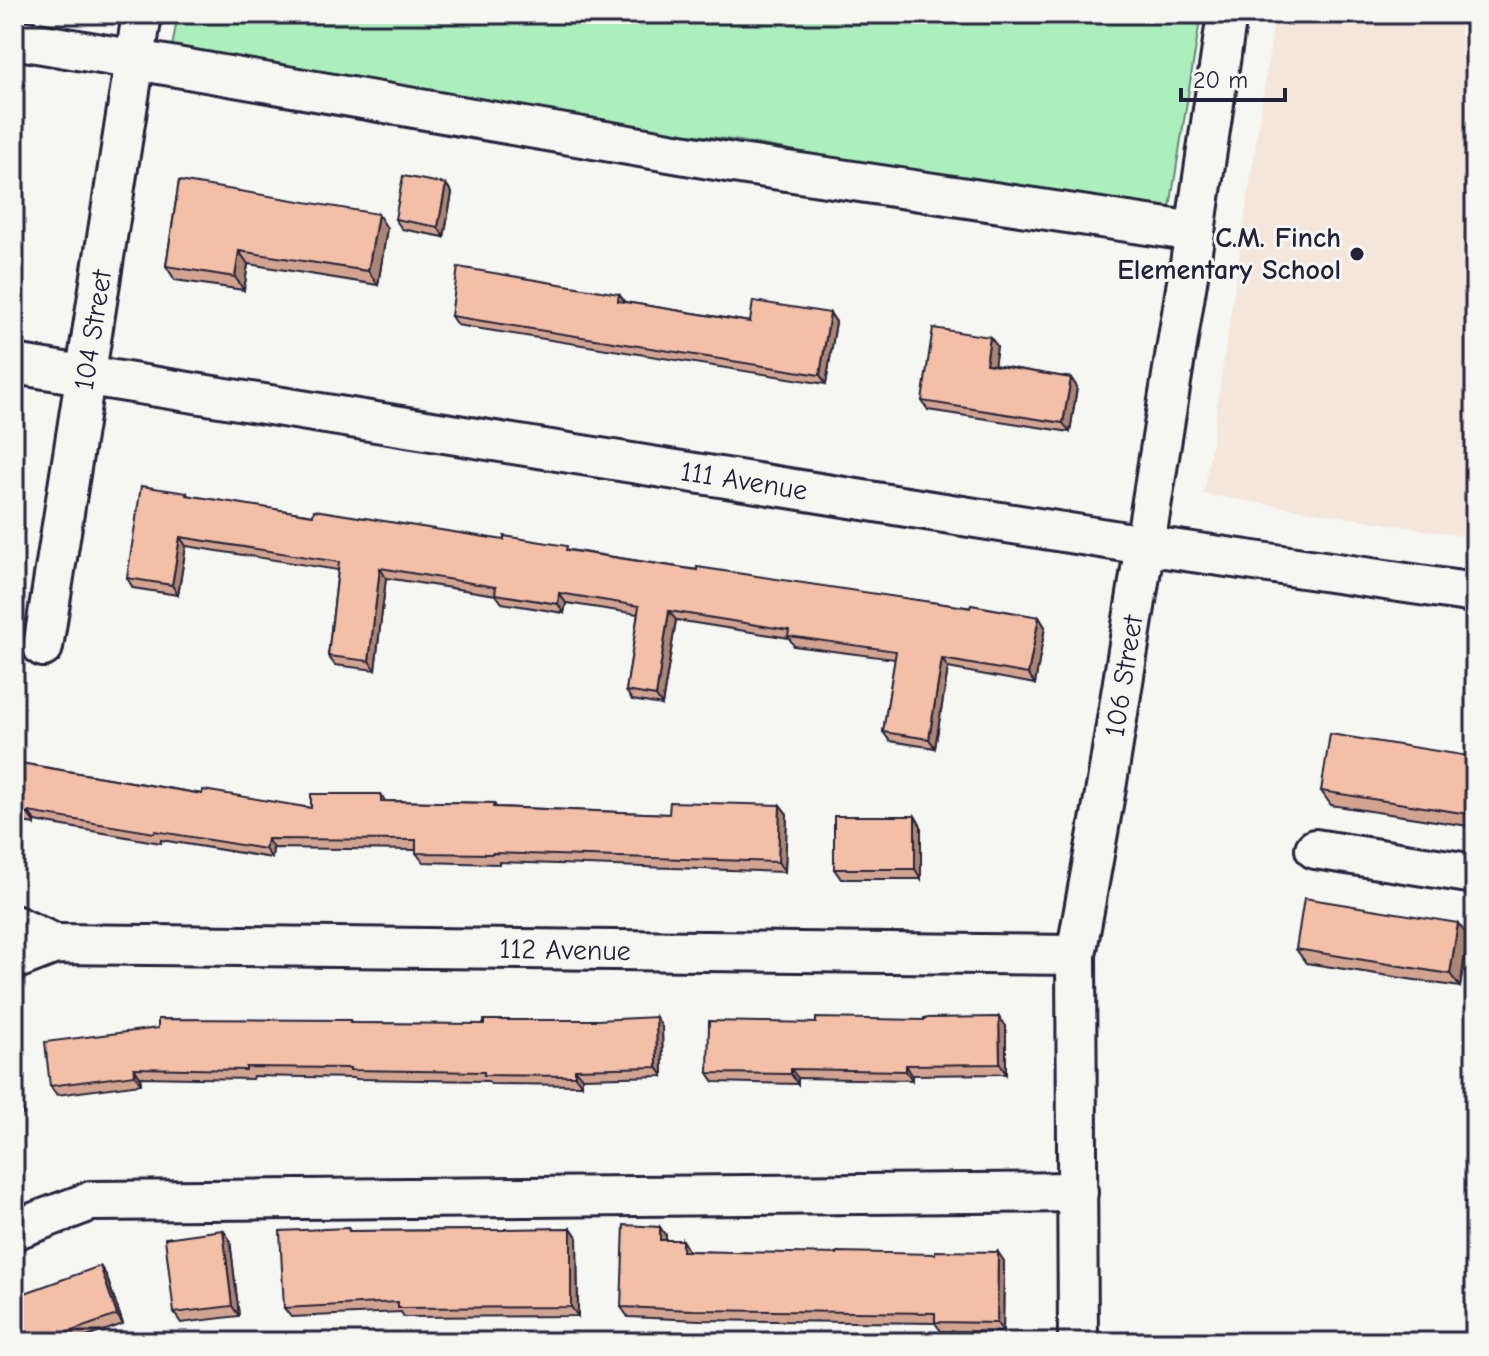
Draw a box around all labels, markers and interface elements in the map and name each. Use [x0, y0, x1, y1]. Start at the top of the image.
scale bar [1181, 52, 1285, 102]
text: 20 m [1193, 66, 1248, 94]
place label: C.M. Finch Elementary School [1117, 222, 1341, 286]
marker: C.M. Finch Elementary School [1348, 245, 1366, 263]
street label: 104 Street [68, 267, 118, 392]
street label: 111 Avenue [678, 455, 810, 507]
street label: 106 Street [1099, 612, 1150, 739]
street label: 112 Avenue [499, 933, 631, 967]

